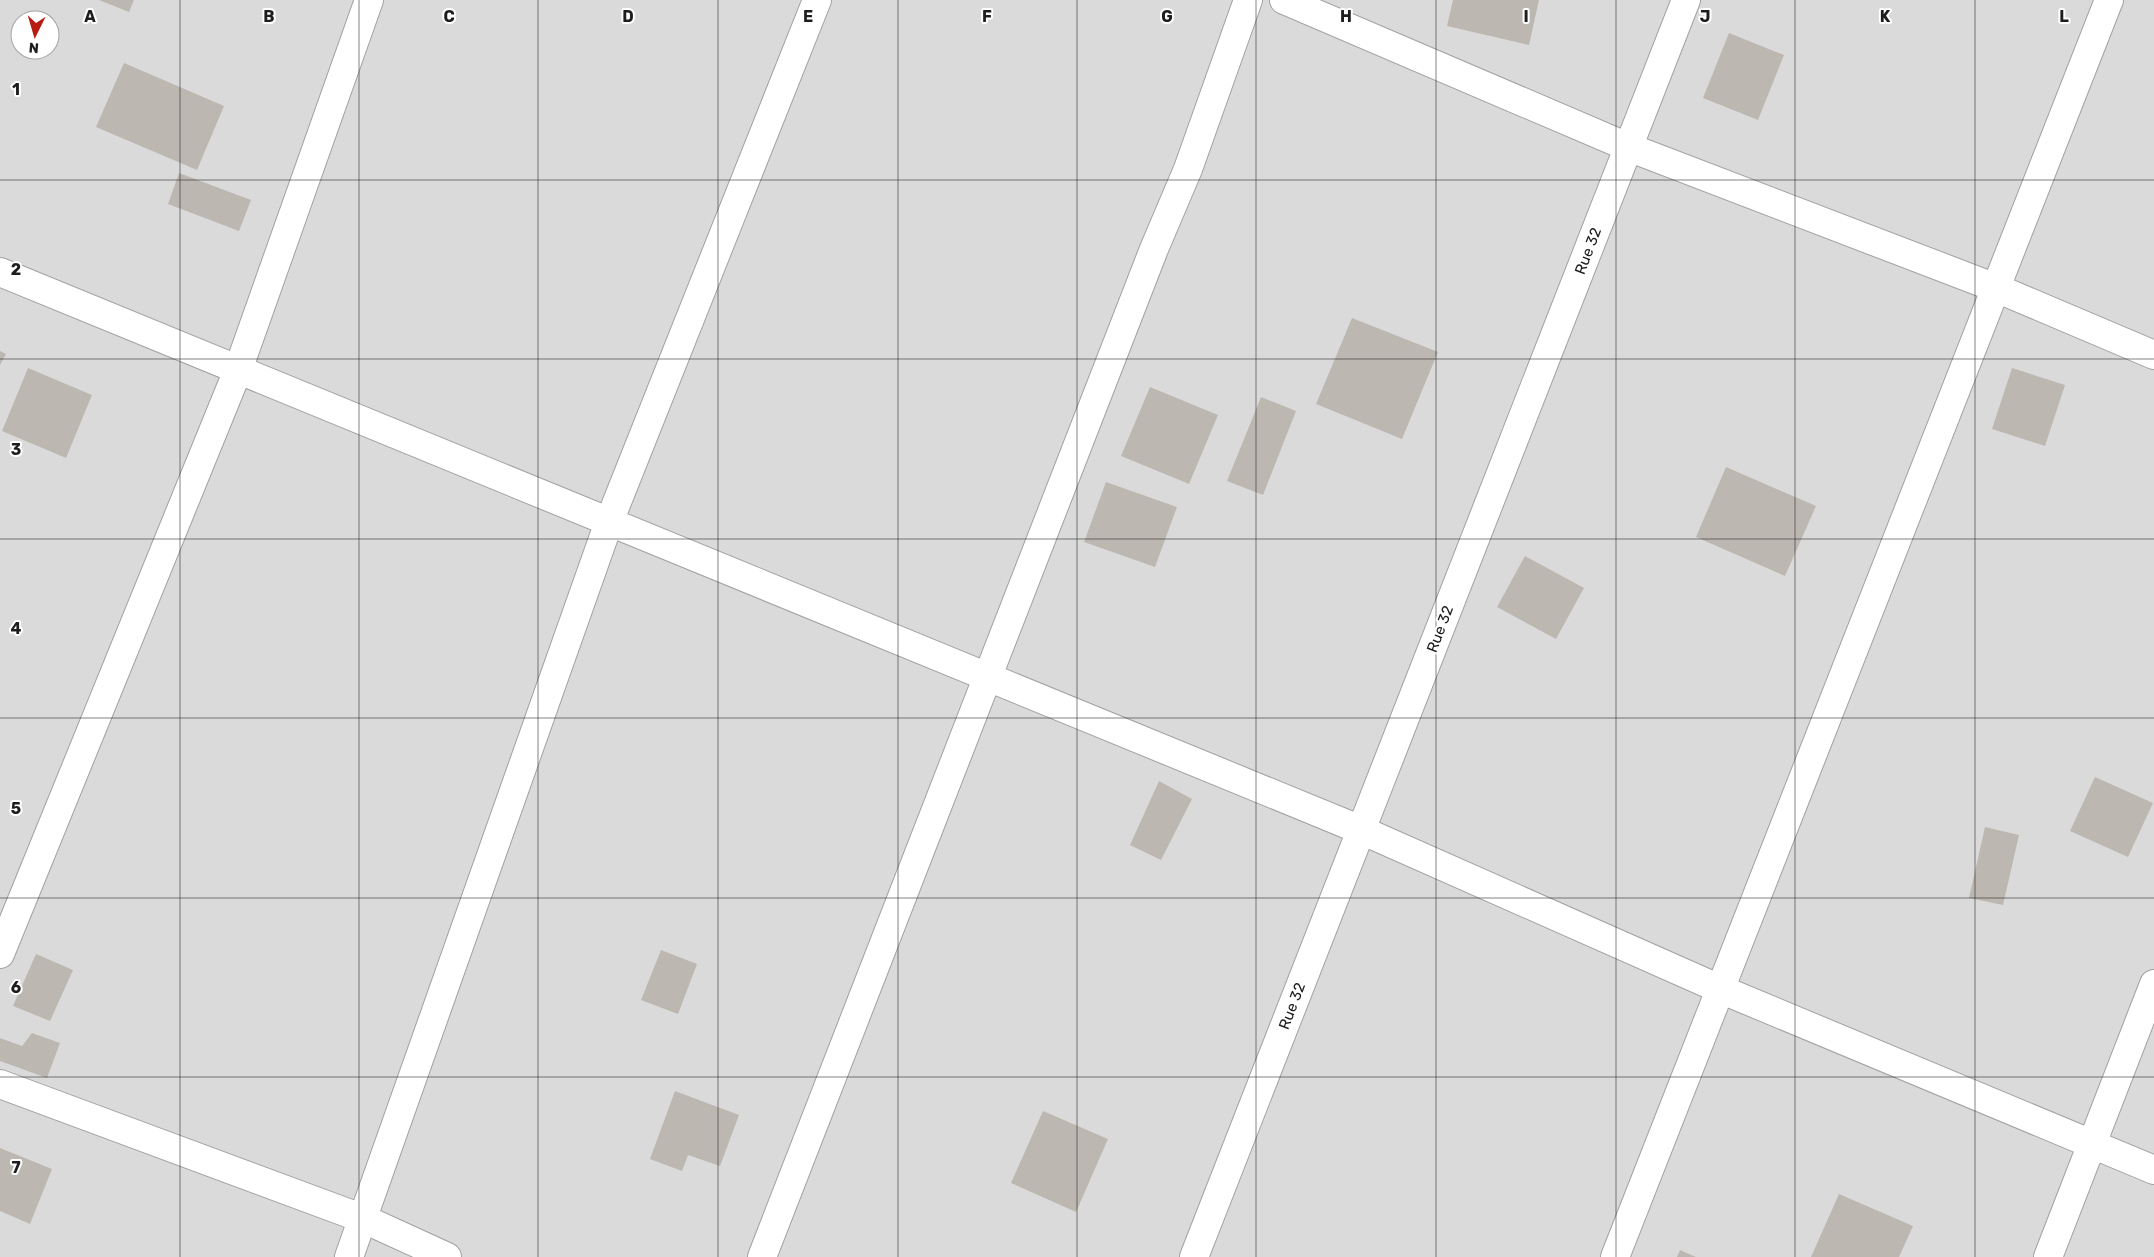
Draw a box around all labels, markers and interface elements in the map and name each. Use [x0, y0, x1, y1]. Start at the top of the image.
text: A [84, 7, 96, 26]
text: B [263, 7, 275, 26]
text: C [443, 7, 455, 26]
text: D [622, 7, 634, 26]
text: E [803, 7, 813, 26]
text: F [982, 7, 992, 26]
text: G [1161, 7, 1173, 26]
text: H [1340, 7, 1352, 26]
text: I [1523, 7, 1529, 26]
text: J [1700, 7, 1710, 26]
text: K [1880, 7, 1891, 26]
text: L [2059, 7, 2069, 26]
north arrow [10, 10, 60, 60]
text: N [28, 39, 40, 56]
text: 1 [12, 80, 20, 99]
street label: Rue 32 [1571, 225, 1605, 277]
text: 2 [11, 260, 21, 279]
text: 3 [11, 440, 21, 459]
street label: Rue 32 [1423, 603, 1457, 655]
text: 4 [11, 619, 22, 638]
text: 5 [11, 799, 21, 818]
text: 6 [11, 978, 21, 997]
street label: Rue 32 [1275, 980, 1309, 1032]
text: 7 [11, 1158, 21, 1177]

